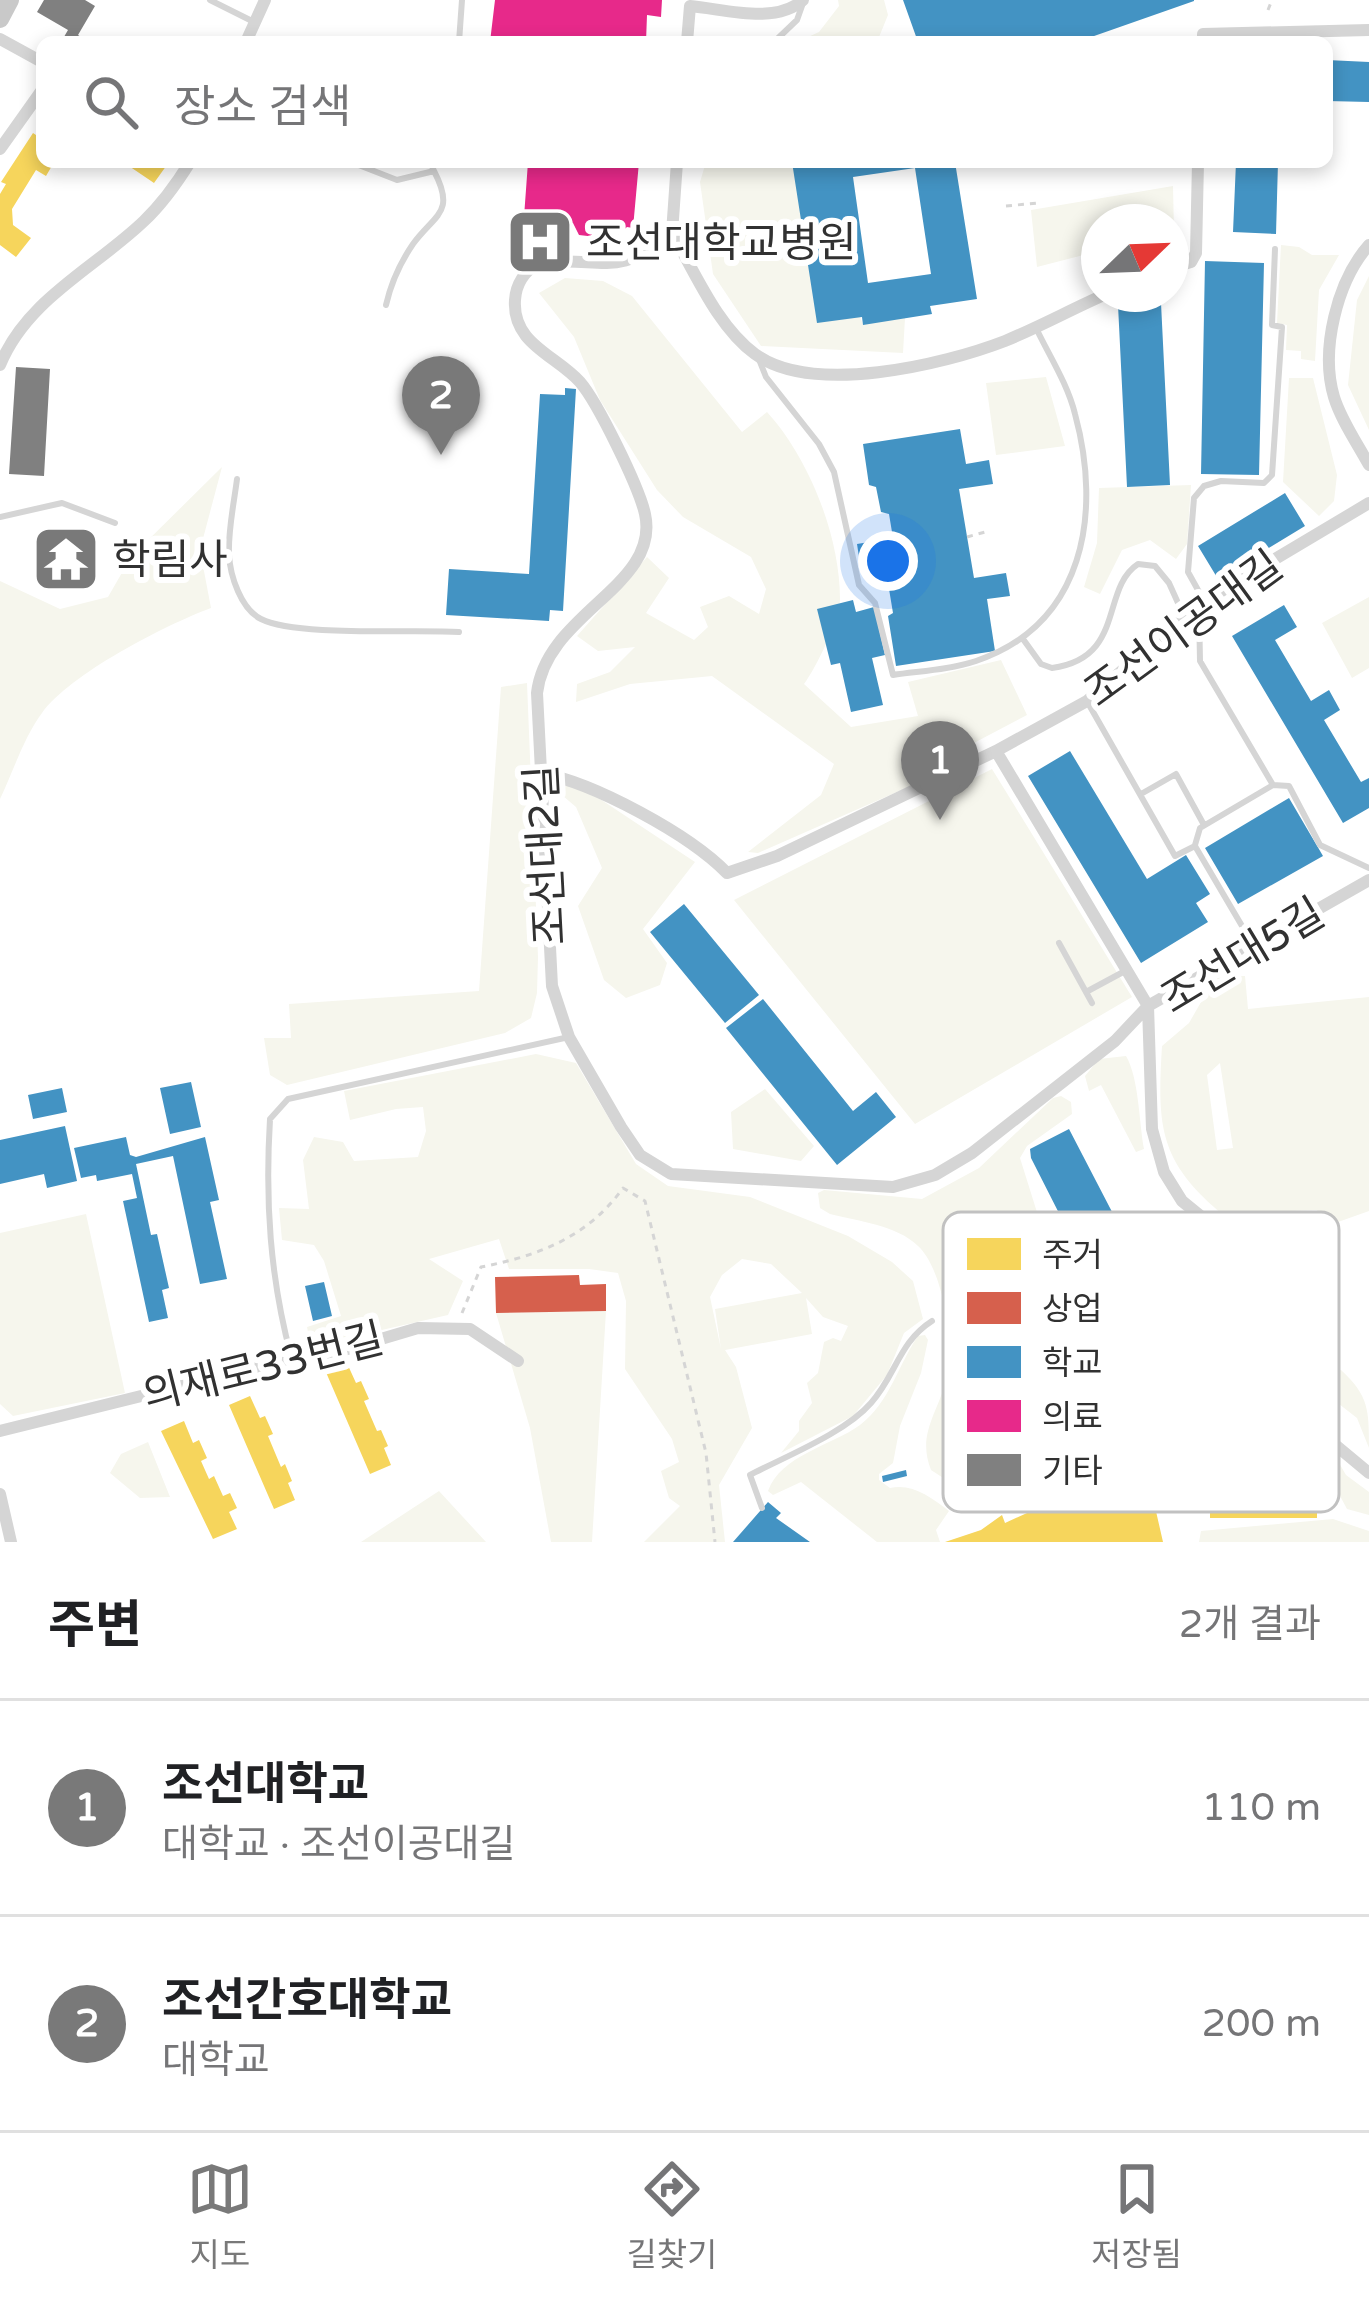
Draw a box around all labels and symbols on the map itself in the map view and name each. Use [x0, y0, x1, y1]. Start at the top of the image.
north arrow [1081, 204, 1189, 312]
hospital icon: 조선대학교병원 [505, 207, 575, 277]
place label: 조선대학교병원 [586, 218, 856, 269]
pin: 2 [402, 356, 480, 455]
temple icon: 학림사 [31, 524, 101, 594]
your location [858, 531, 918, 591]
place label: 학림사 [112, 535, 228, 586]
street label: 조선이공대길 [1075, 540, 1293, 718]
pin: 1 [901, 721, 979, 820]
street label: 조선대2길 [516, 763, 577, 947]
street label: 조선대5길 [1152, 888, 1333, 1025]
legend [943, 1212, 1339, 1512]
text: 주거 [1042, 1236, 1103, 1275]
text: 상업 [1042, 1290, 1103, 1329]
street label: 의재로33번길 [138, 1313, 389, 1422]
text: 학교 [1042, 1344, 1103, 1383]
text: 의료 [1042, 1398, 1103, 1437]
text: 기타 [1042, 1452, 1103, 1491]

